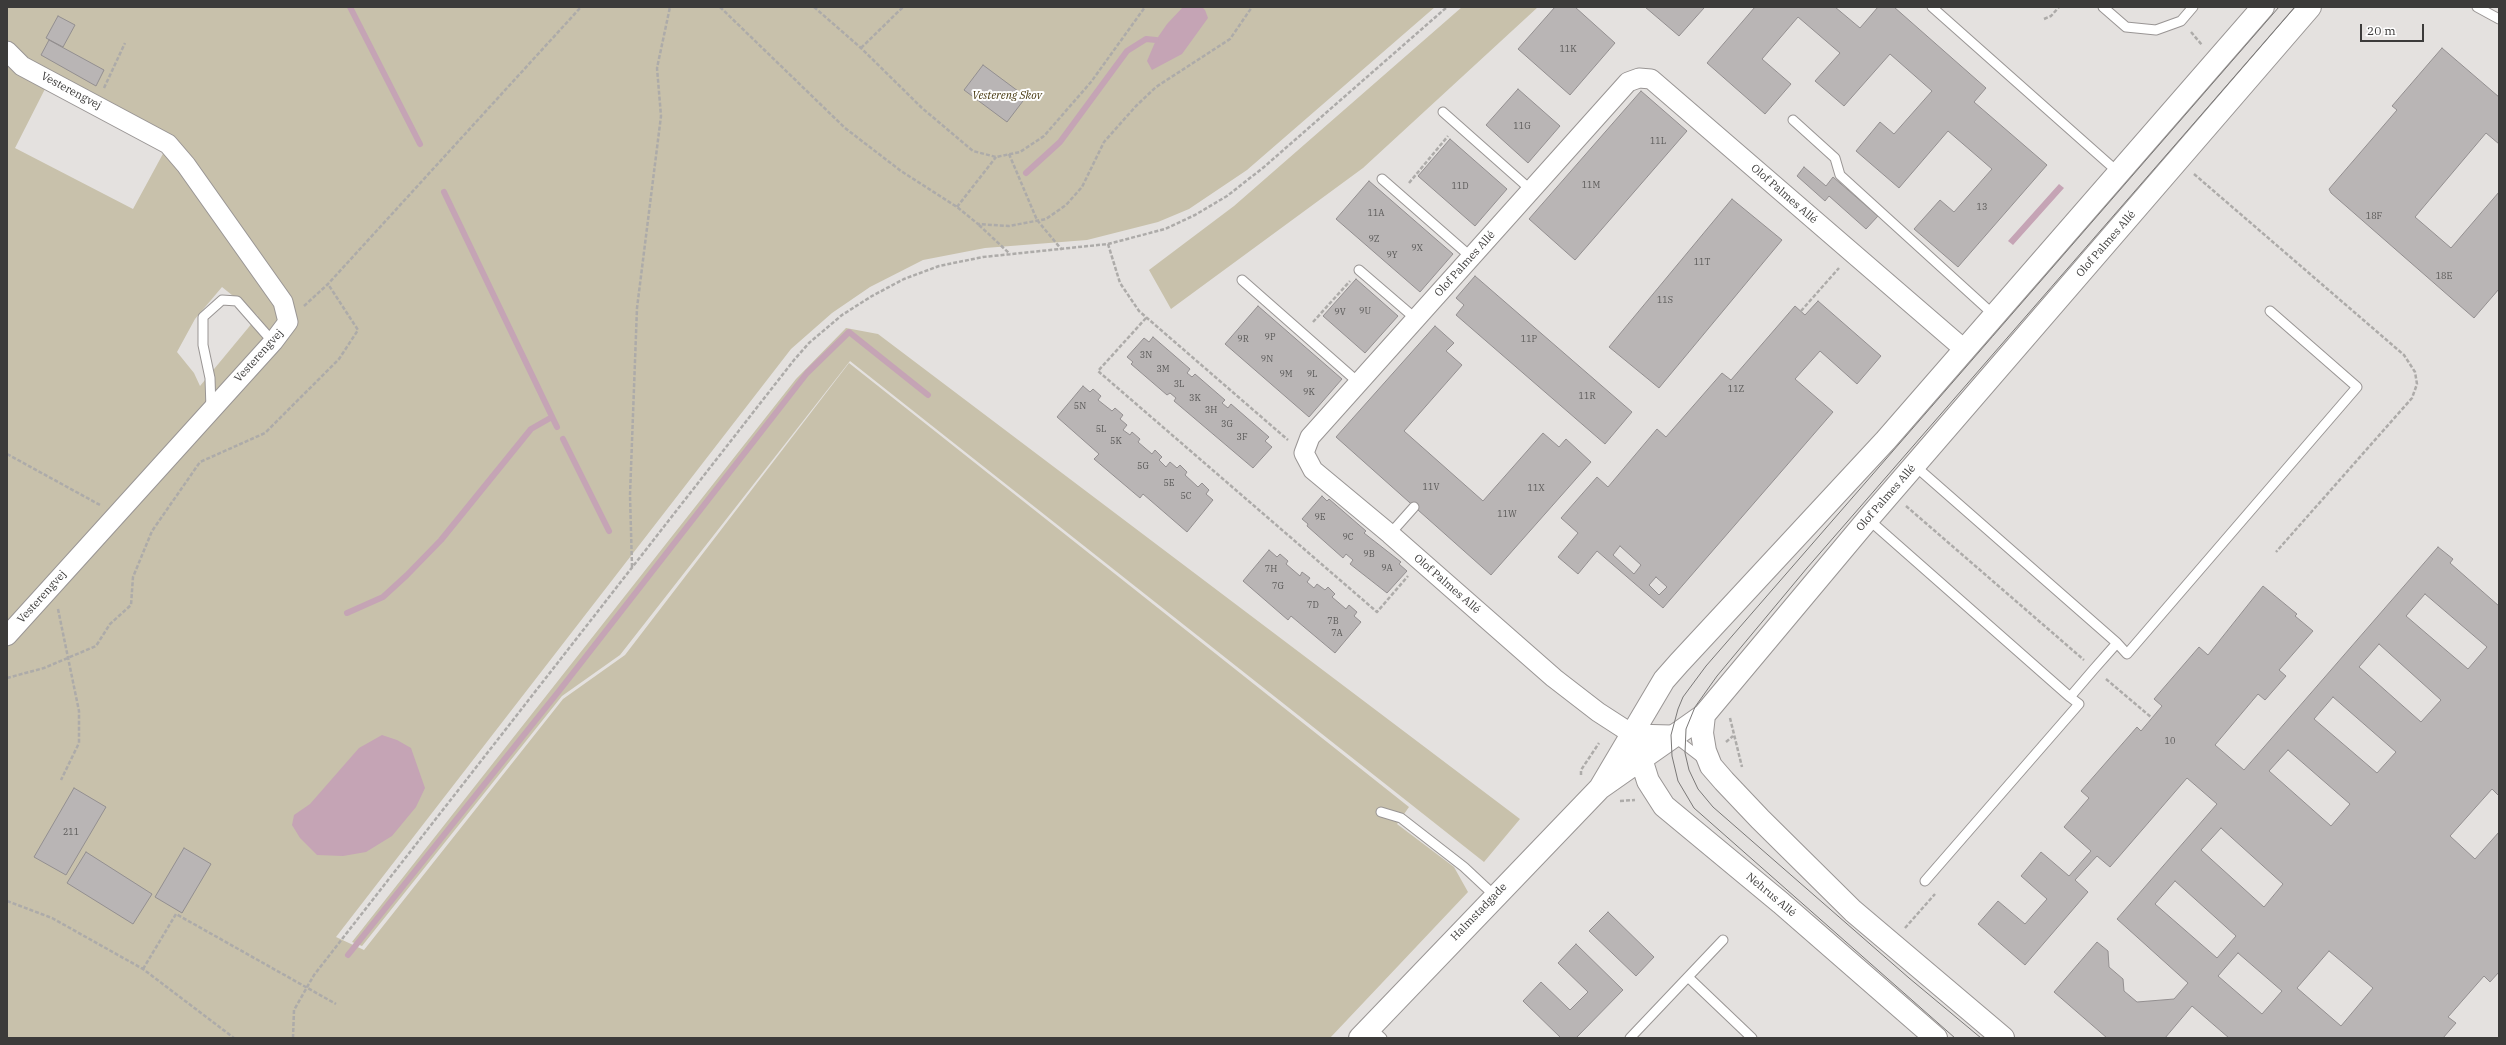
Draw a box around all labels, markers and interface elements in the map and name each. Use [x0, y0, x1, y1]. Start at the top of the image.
scale bar [2362, 16, 2426, 42]
text: 20 m [2367, 23, 2396, 38]
house number: 11K [1559, 44, 1577, 54]
street label: Vesterengvej [39, 70, 103, 112]
park label: Vestereng Skov [972, 89, 1042, 103]
house number: 11G [1513, 121, 1531, 131]
house number: 11L [1650, 136, 1666, 146]
street label: Olof Palmes Allé [1748, 162, 1820, 226]
house number: 11M [1582, 180, 1600, 190]
house number: 11D [1451, 181, 1469, 191]
house number: 13 [1977, 202, 1987, 212]
house number: 11A [1368, 208, 1384, 218]
street label: Olof Palmes Allé [2074, 208, 2138, 280]
house number: 18F [2366, 211, 2382, 221]
street label: Olof Palmes Allé [1432, 228, 1498, 300]
house number: 9Z [1368, 234, 1380, 244]
house number: 9X [1411, 243, 1423, 253]
house number: 9Y [1386, 250, 1398, 260]
house number: 11T [1694, 257, 1710, 267]
house number: 18E [2436, 271, 2452, 281]
house number: 11S [1657, 295, 1673, 305]
house number: 9U [1359, 306, 1371, 316]
house number: 9V [1334, 307, 1346, 317]
street label: Vesterengvej [232, 327, 286, 385]
house number: 9P [1264, 332, 1276, 342]
house number: 9R [1237, 334, 1249, 344]
house number: 11P [1521, 334, 1537, 344]
house number: 3N [1140, 350, 1152, 360]
house number: 9N [1261, 354, 1273, 364]
house number: 3M [1156, 364, 1170, 374]
house number: 9M [1279, 369, 1293, 379]
house number: 9L [1307, 369, 1317, 379]
house number: 3L [1174, 379, 1184, 389]
house number: 11Z [1728, 384, 1744, 394]
house number: 9K [1303, 387, 1315, 397]
house number: 11R [1579, 391, 1595, 401]
house number: 3K [1189, 393, 1201, 403]
house number: 5N [1074, 401, 1086, 411]
house number: 3H [1205, 405, 1217, 415]
house number: 3G [1221, 419, 1233, 429]
house number: 5L [1096, 424, 1106, 434]
house number: 3F [1236, 432, 1248, 442]
house number: 5K [1110, 436, 1122, 446]
house number: 5G [1137, 461, 1149, 471]
street label: Olof Palmes Allé [1854, 462, 1918, 534]
house number: 5E [1163, 478, 1175, 488]
house number: 11V [1423, 482, 1439, 492]
house number: 11X [1528, 483, 1544, 493]
house number: 5C [1180, 491, 1192, 501]
house number: 11W [1497, 509, 1517, 519]
house number: 9E [1314, 512, 1326, 522]
house number: 9C [1342, 532, 1354, 542]
house number: 9B [1363, 549, 1375, 559]
street label: Olof Palmes Allé [1411, 552, 1483, 616]
house number: 9A [1381, 563, 1393, 573]
house number: 7H [1265, 564, 1277, 574]
street label: Vesterengvej [15, 568, 69, 626]
house number: 7G [1272, 581, 1284, 591]
house number: 7D [1307, 600, 1319, 610]
house number: 7B [1327, 616, 1339, 626]
house number: 7A [1331, 628, 1343, 638]
house number: 10 [2165, 736, 2175, 746]
house number: 211 [63, 827, 79, 837]
street label: Nehrus Allé [1743, 870, 1799, 920]
street label: Halmstadgade [1448, 880, 1510, 944]

